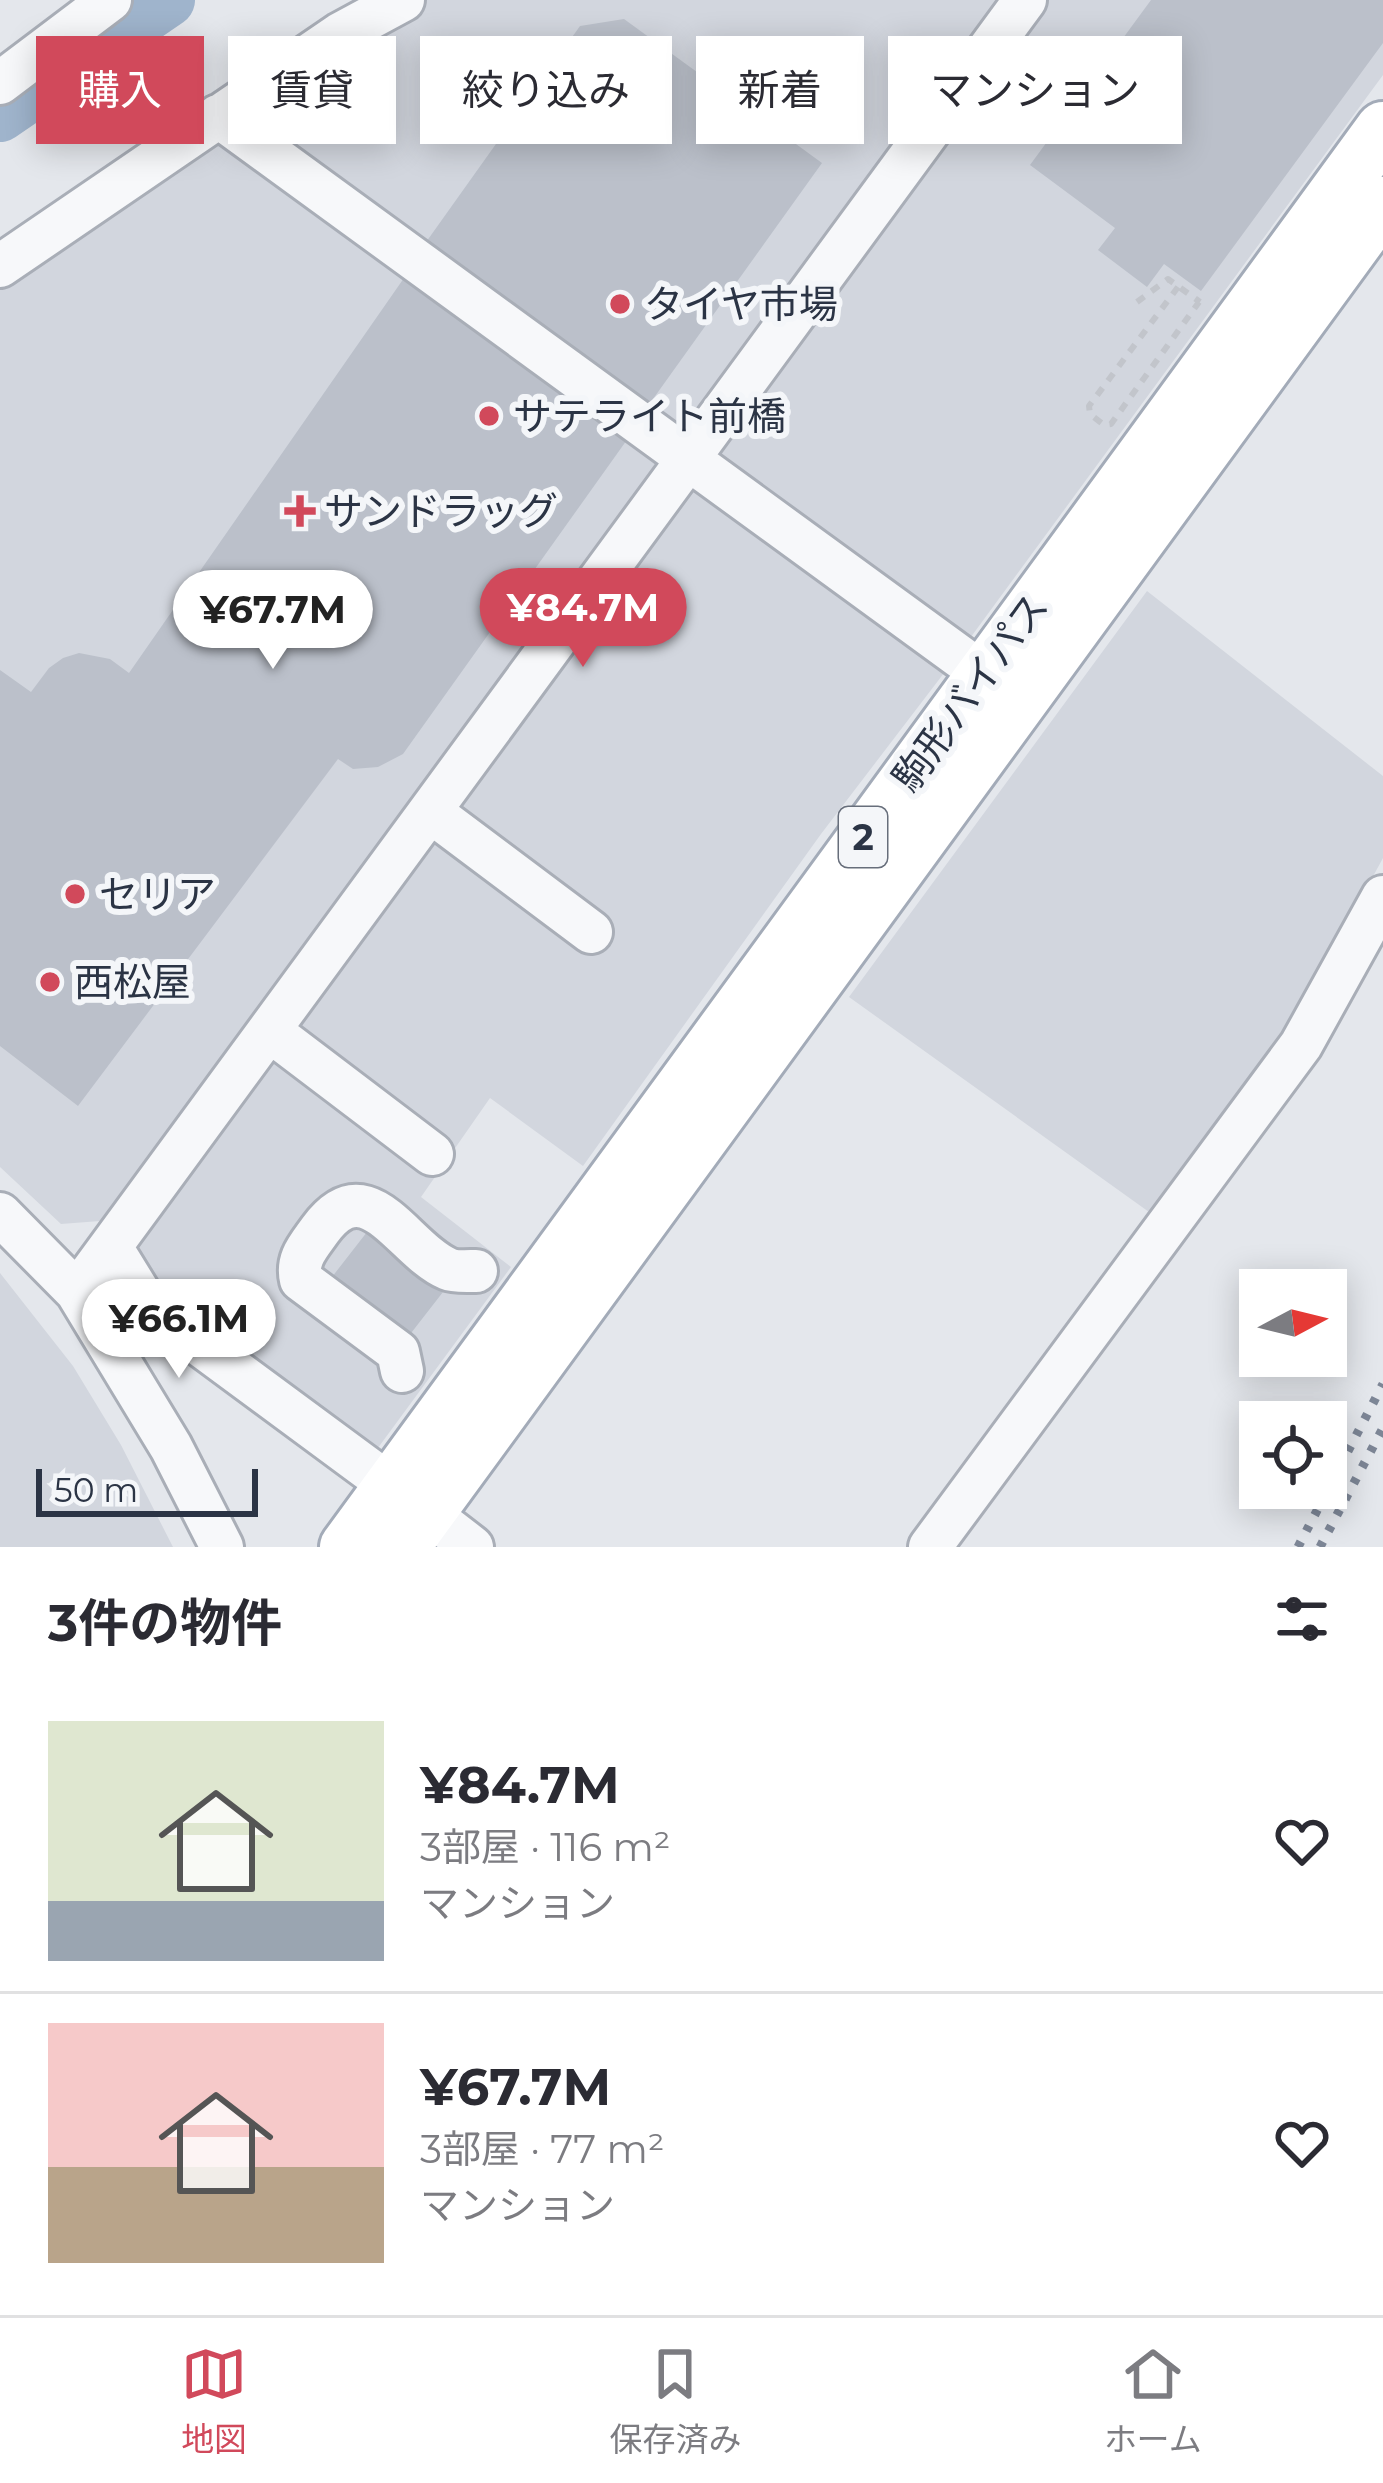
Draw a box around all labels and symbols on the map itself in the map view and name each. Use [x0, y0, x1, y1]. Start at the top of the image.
place label: タイヤ市場 [644, 280, 838, 328]
marker: タイヤ市場 [607, 291, 633, 317]
place label: サテライト前橋 [513, 392, 786, 440]
marker: サテライト前橋 [476, 403, 502, 429]
place label: サンドラッグ [324, 487, 558, 535]
marker: サンドラッグ [287, 498, 313, 524]
pin: ¥84.7M [485, 568, 681, 670]
pin: ¥67.7M [175, 570, 371, 672]
street label: 駒形バイパス [882, 584, 1058, 800]
road number: 2 [839, 807, 887, 867]
place label: セリア [99, 870, 216, 918]
marker: セリア [62, 881, 88, 907]
place label: 西松屋 [74, 958, 191, 1006]
marker: 西松屋 [37, 969, 63, 995]
north arrow [1239, 1269, 1347, 1377]
pin: ¥66.1M [81, 1279, 277, 1381]
scale bar [36, 1463, 258, 1516]

